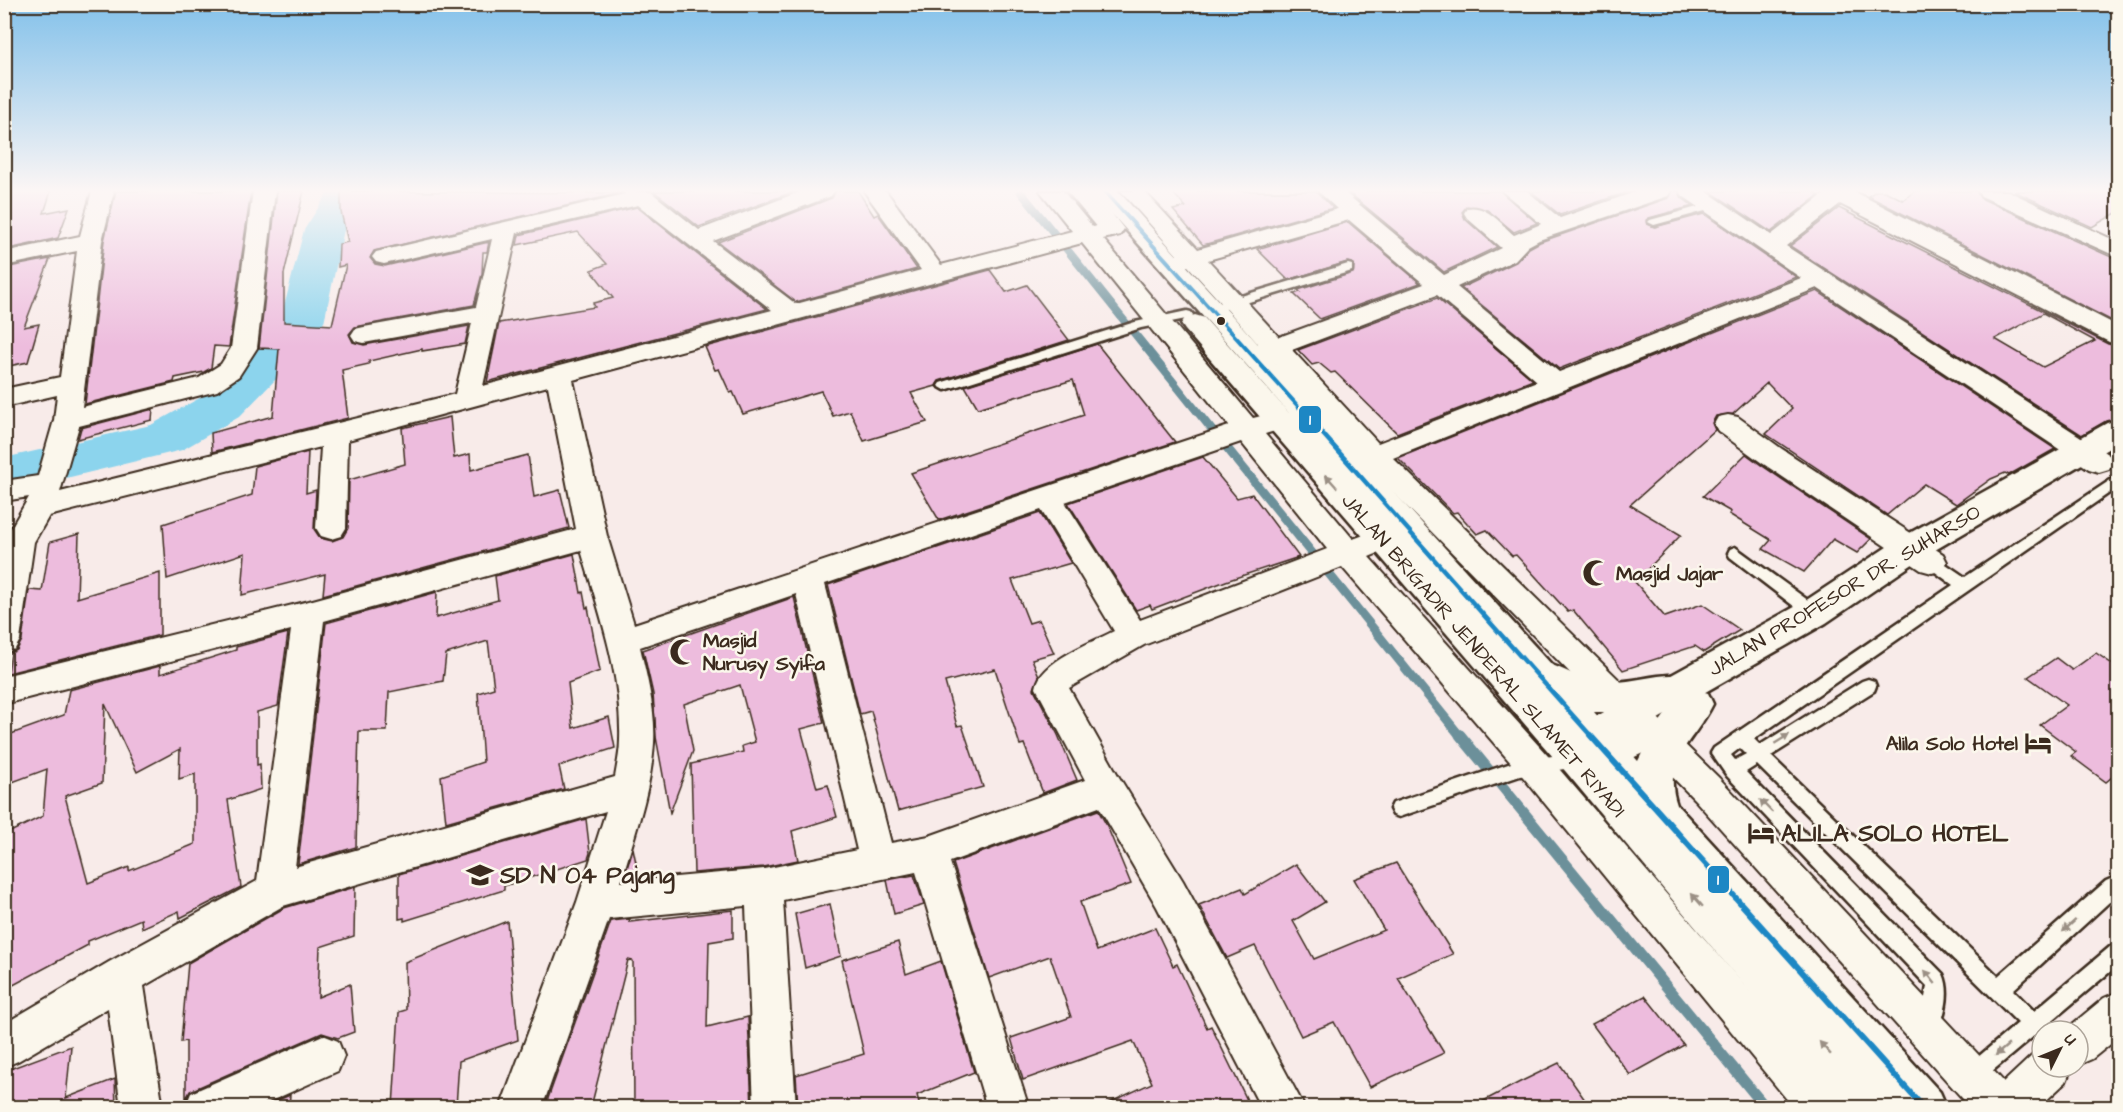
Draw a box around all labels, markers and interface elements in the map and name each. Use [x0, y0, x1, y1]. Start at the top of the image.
unlabelled marker [1215, 315, 1227, 327]
line badge: 1 [1298, 405, 1322, 434]
text: 1 [1309, 409, 1312, 431]
one-way arrow [1325, 474, 1338, 489]
street label: JALAN BRIGADIR JENDERAL SLAMET RIYADI [1335, 488, 1632, 824]
street label: JALAN PROFESOR DR. SUHARSO [1703, 498, 1986, 683]
mosque icon: Masjid Jajar [1581, 558, 1611, 588]
place label: Masjid Jajar [1616, 560, 1724, 588]
place label: Masjid Nurusy Syifa [703, 627, 826, 679]
mosque icon: Masjid Nurusy Syifa [668, 637, 698, 667]
hotel icon: Alila Solo Hotel [2023, 728, 2053, 758]
place label: Alila Solo Hotel [1886, 730, 2018, 758]
one-way arrow [1774, 734, 1790, 745]
one-way arrow [1760, 799, 1774, 813]
place label: ALILA SOLO HOTEL [1781, 817, 2009, 851]
hotel icon: ALILA SOLO HOTEL [1746, 818, 1776, 848]
place label: SD N 04 Pajang [499, 859, 675, 894]
school or university icon: SD N 04 Pajang [465, 860, 495, 890]
line badge: 1 [1707, 865, 1730, 894]
text: 1 [1717, 869, 1720, 891]
one-way arrow [1691, 893, 1704, 908]
one-way arrow [2062, 919, 2077, 933]
one-way arrow [1924, 969, 1937, 985]
north arrow [2030, 1019, 2090, 1079]
text: U [2059, 1029, 2081, 1050]
one-way arrow [1819, 1041, 1832, 1056]
one-way arrow [1994, 1044, 2010, 1057]

